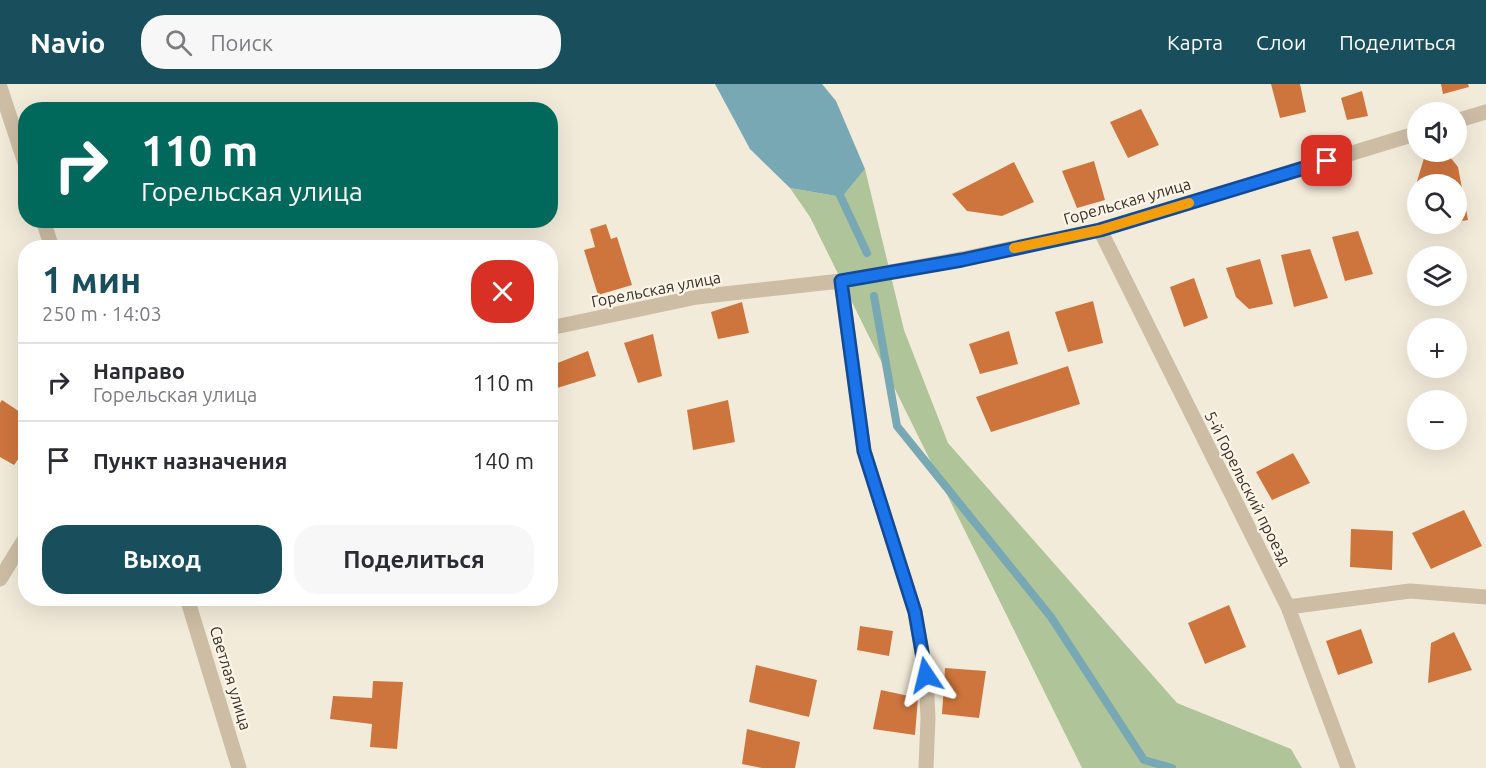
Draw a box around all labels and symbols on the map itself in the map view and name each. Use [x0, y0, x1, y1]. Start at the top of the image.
pin [1301, 135, 1352, 186]
street label: Горельская улица [1061, 174, 1193, 228]
street label: Горельская улица [590, 268, 722, 310]
street label: 5-й Горельский проезд [1201, 408, 1295, 568]
street label: Светлая улица [207, 624, 255, 732]
position arrow [894, 643, 958, 707]

